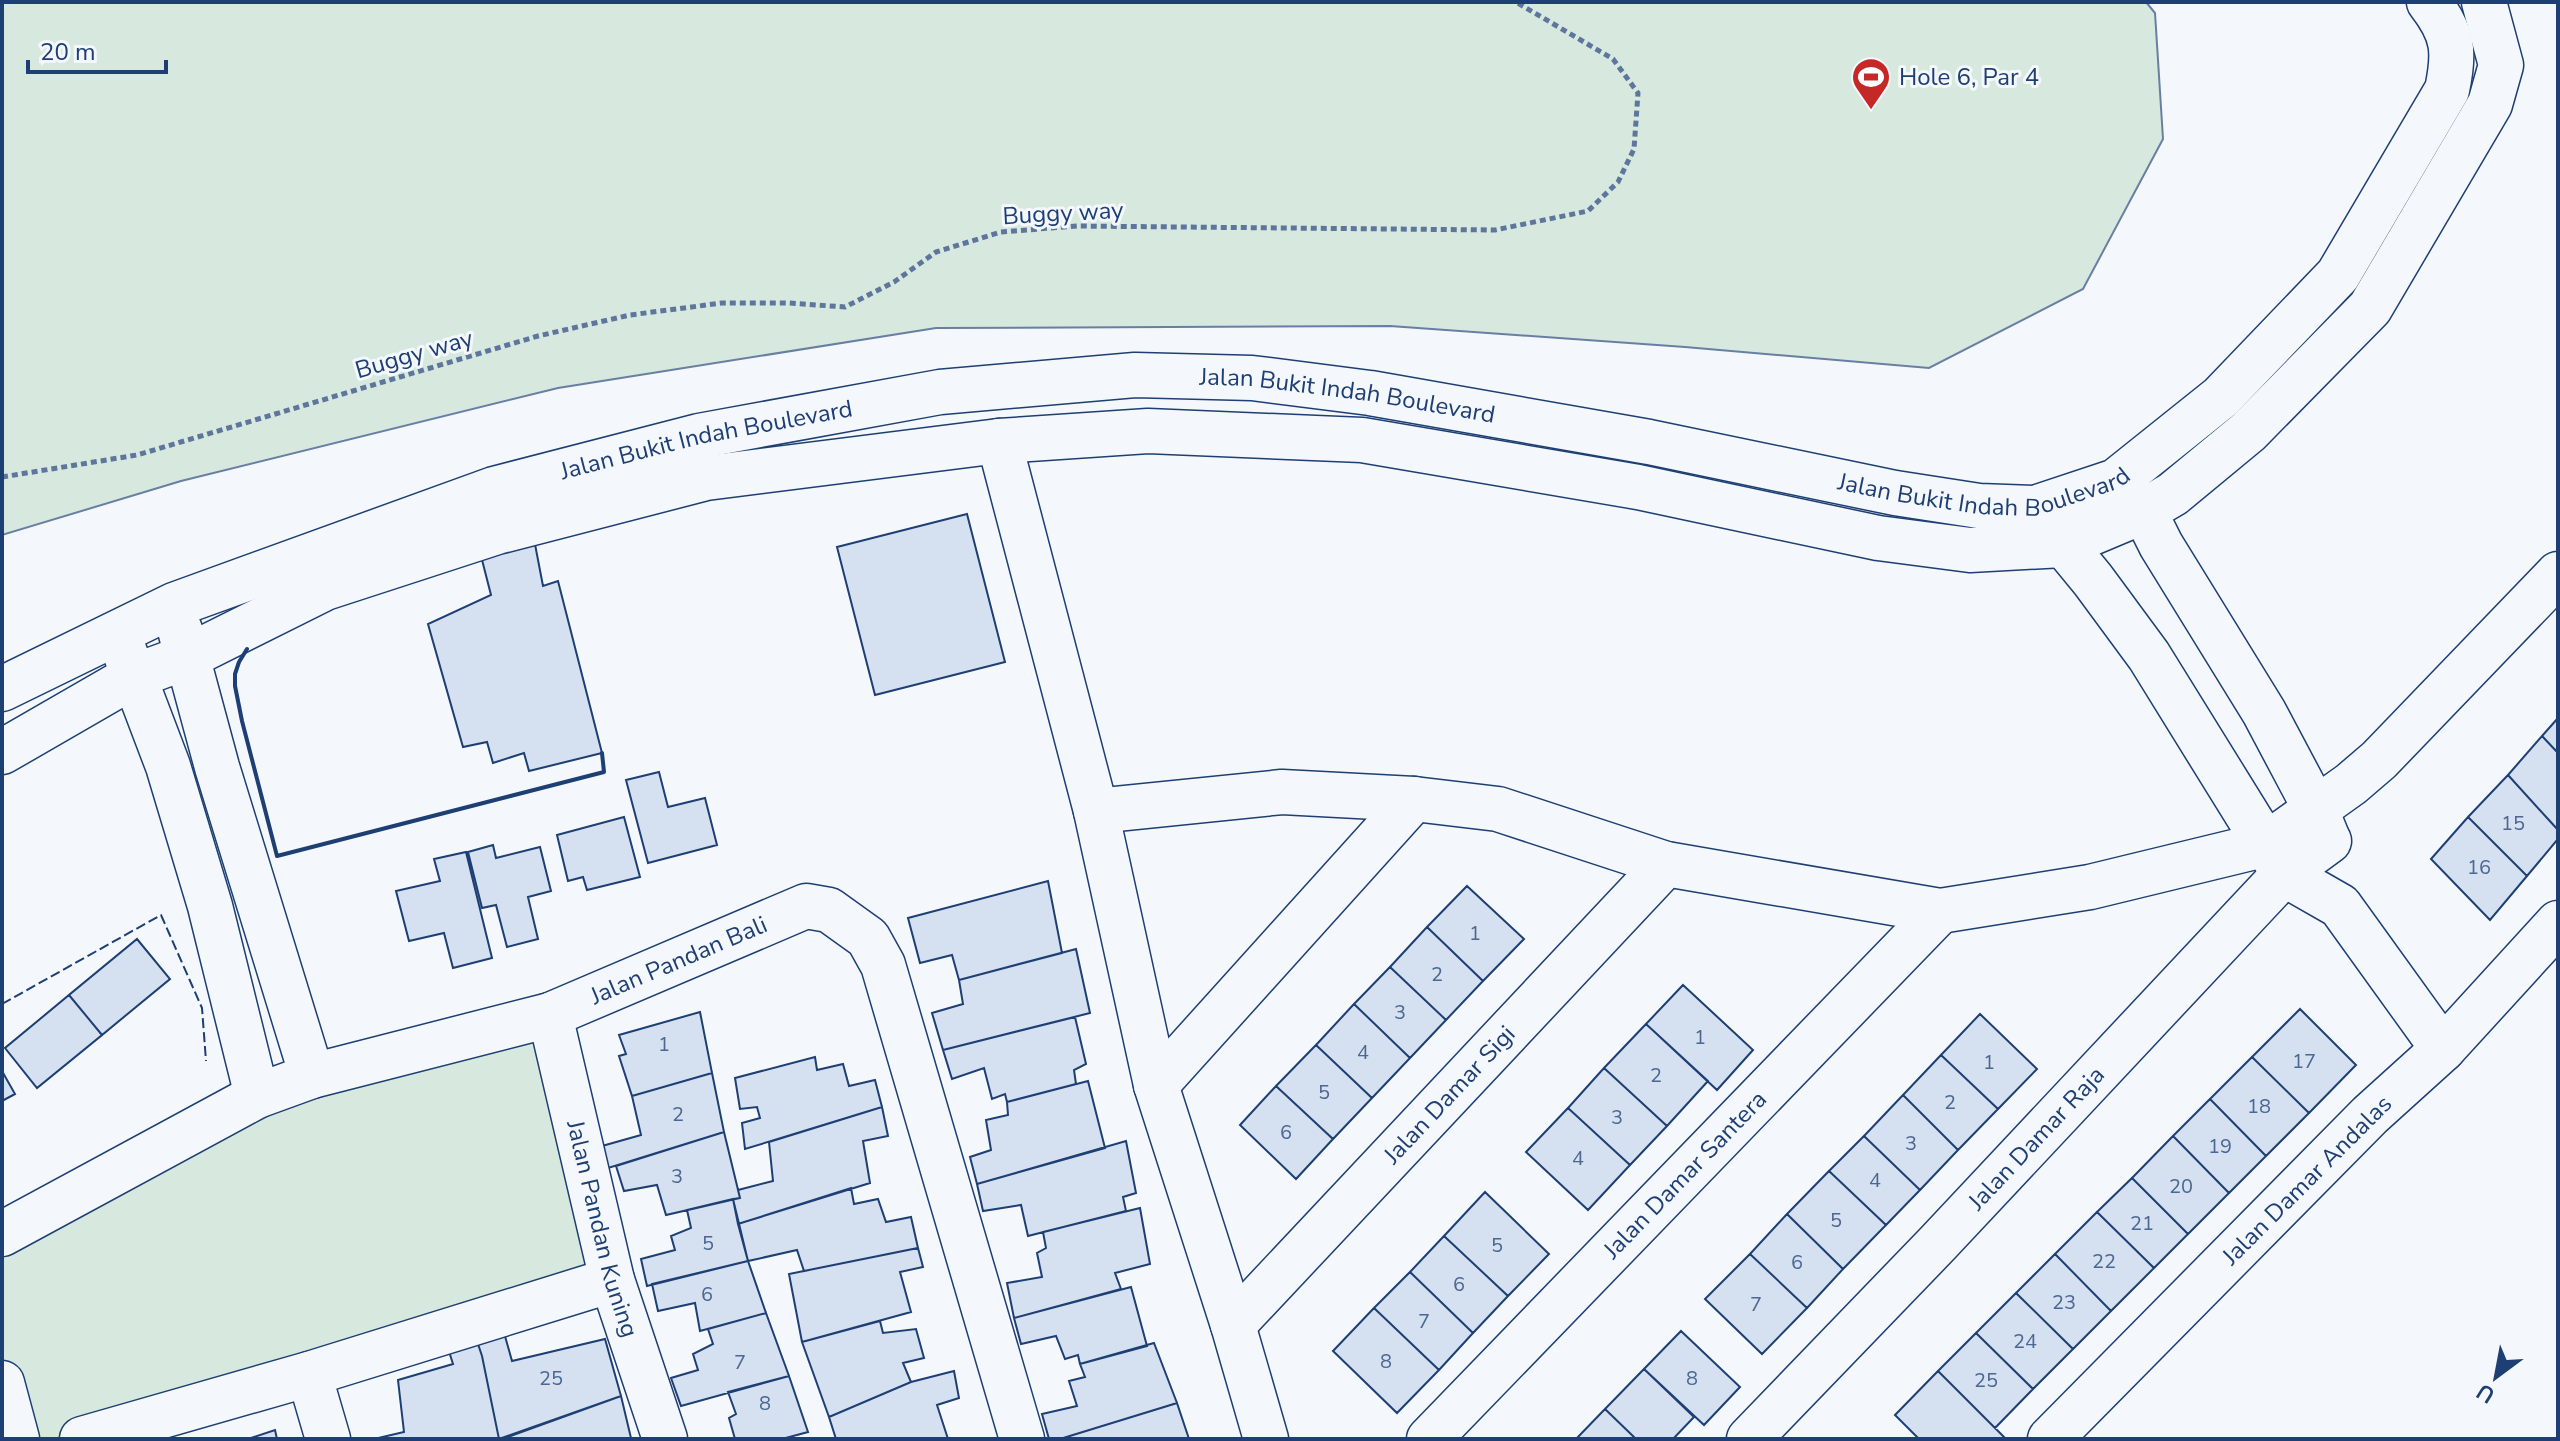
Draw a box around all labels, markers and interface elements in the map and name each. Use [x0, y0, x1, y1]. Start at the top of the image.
scale bar [28, 24, 166, 74]
text: 20 m [40, 36, 96, 68]
sports icon: Hole 6, Par 4 [1850, 56, 1892, 111]
place label: Hole 6, Par 4 [1899, 61, 2039, 93]
street label: Buggy way [1002, 194, 1125, 232]
street label: Buggy way [351, 322, 477, 386]
street label: Jalan Bukit Indah Boulevard [1198, 361, 1498, 431]
street label: Jalan Bukit Indah Boulevard [556, 392, 855, 487]
street label: Jalan Bukit Indah Boulevard [1834, 460, 2137, 524]
house number: 15 [2501, 810, 2525, 837]
house number: 16 [2467, 854, 2491, 881]
street label: Jalan Pandan Bali [584, 908, 772, 1012]
house number: 1 [1469, 920, 1481, 947]
house number: 2 [1431, 961, 1443, 988]
house number: 3 [1394, 999, 1406, 1026]
street label: Jalan Damar Sigi [1376, 1019, 1522, 1172]
house number: 1 [1694, 1024, 1706, 1051]
house number: 1 [658, 1031, 670, 1058]
house number: 4 [1357, 1039, 1369, 1066]
house number: 17 [2292, 1048, 2316, 1075]
house number: 1 [1983, 1049, 1995, 1076]
street label: Jalan Damar Raja [1960, 1059, 2112, 1218]
house number: 2 [1650, 1062, 1662, 1089]
house number: 5 [1318, 1079, 1330, 1106]
street label: Jalan Damar Santera [1595, 1084, 1774, 1266]
street label: Jalan Damar Andalas [2214, 1088, 2399, 1273]
house number: 2 [1944, 1089, 1956, 1116]
house number: 18 [2247, 1093, 2271, 1120]
house number: 2 [672, 1101, 684, 1128]
house number: 3 [1611, 1104, 1623, 1131]
street label: Jalan Pandan Kuning [559, 1116, 646, 1341]
house number: 6 [1280, 1119, 1292, 1146]
house number: 3 [1905, 1130, 1917, 1157]
house number: 19 [2208, 1133, 2232, 1160]
house number: 4 [1572, 1145, 1584, 1172]
house number: 3 [671, 1163, 683, 1190]
house number: 4 [1869, 1167, 1881, 1194]
house number: 20 [2169, 1173, 2193, 1200]
house number: 5 [1830, 1207, 1842, 1234]
house number: 21 [2130, 1210, 2154, 1237]
house number: 5 [702, 1230, 714, 1257]
house number: 5 [1491, 1232, 1503, 1259]
house number: 22 [2092, 1248, 2116, 1275]
house number: 6 [1791, 1249, 1803, 1276]
house number: 6 [1453, 1271, 1465, 1298]
house number: 6 [701, 1281, 713, 1308]
house number: 23 [2052, 1289, 2076, 1316]
house number: 7 [1750, 1291, 1762, 1318]
house number: 7 [1418, 1308, 1430, 1335]
house number: 24 [2013, 1328, 2037, 1355]
north arrow [2456, 1337, 2536, 1417]
house number: 8 [1380, 1348, 1392, 1375]
house number: 7 [734, 1349, 746, 1376]
house number: 25 [539, 1365, 563, 1392]
house number: 8 [1686, 1365, 1698, 1392]
house number: 25 [1974, 1367, 1998, 1394]
text: U [2471, 1376, 2501, 1410]
house number: 8 [759, 1390, 771, 1417]

